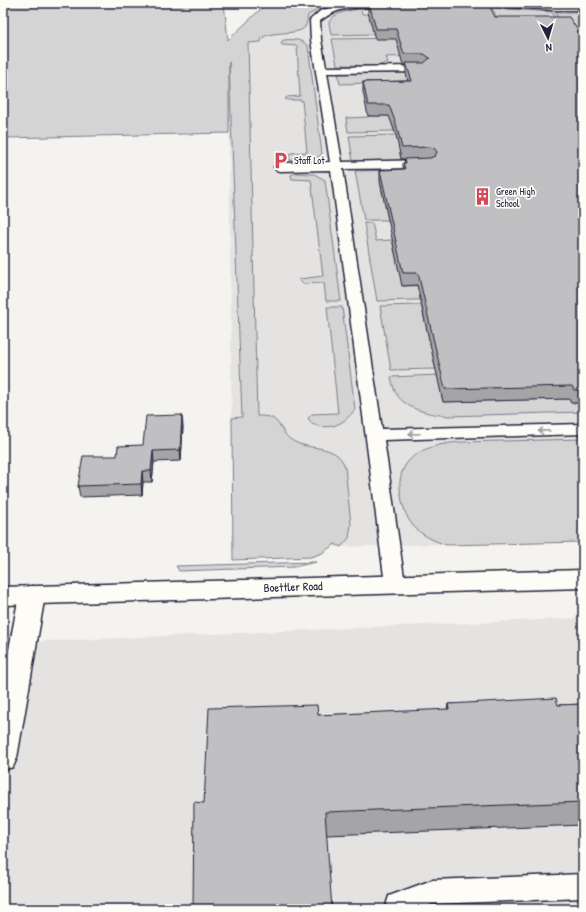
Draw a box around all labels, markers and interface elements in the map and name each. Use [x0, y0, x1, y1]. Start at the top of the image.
north arrow [528, 18, 568, 58]
text: N [545, 41, 552, 55]
parking icon: Staff Lot [271, 150, 291, 170]
place label: Staff Lot [294, 154, 325, 167]
place label: Green High School [496, 185, 535, 210]
building icon: Green High School [473, 187, 493, 207]
one-way arrow [538, 427, 551, 434]
one-way arrow [408, 430, 421, 438]
street label: Boettler Road [263, 577, 323, 596]

